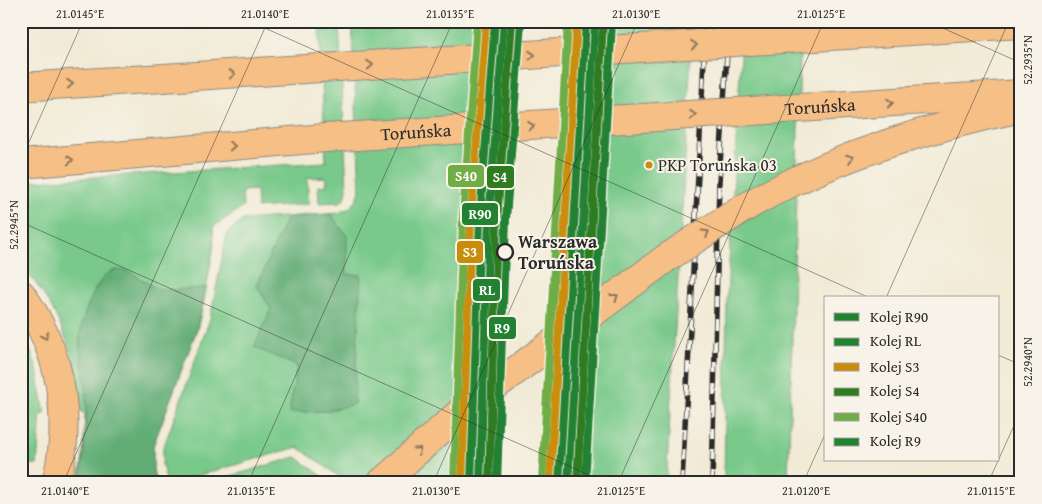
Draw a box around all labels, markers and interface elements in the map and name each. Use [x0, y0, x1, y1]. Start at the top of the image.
text: 21.0145°E [56, 5, 104, 22]
text: 21.0140°E [241, 5, 289, 22]
text: 21.0135°E [426, 5, 474, 22]
text: 21.0130°E [612, 5, 660, 22]
text: 21.0125°E [797, 5, 845, 22]
text: 52.2935°N [1019, 35, 1036, 85]
one-way arrow [690, 39, 698, 50]
one-way arrow [528, 50, 536, 61]
one-way arrow [366, 60, 374, 71]
one-way arrow [228, 69, 236, 80]
one-way arrow [66, 79, 74, 90]
street label: Toruńska [784, 90, 857, 122]
one-way arrow [886, 97, 894, 108]
one-way arrow [689, 110, 697, 121]
street label: Toruńska [380, 116, 452, 147]
one-way arrow [527, 120, 535, 131]
one-way arrow [228, 141, 236, 152]
place label: PKP Toruńska 03 [658, 152, 777, 177]
one-way arrow [66, 154, 74, 165]
one-way arrow [845, 154, 854, 164]
marker: PKP Toruńska 03 [644, 160, 654, 170]
line badge: S40 [447, 164, 485, 188]
line badge: S4 [486, 165, 515, 189]
text: S40 [455, 166, 477, 186]
text: S4 [493, 167, 507, 187]
text: 52.2945°N [5, 200, 22, 250]
line badge: R90 [461, 202, 499, 226]
text: R90 [468, 204, 492, 224]
place label: Warszawa Toruńska [518, 228, 598, 276]
one-way arrow [701, 230, 710, 239]
line badge: S3 [456, 240, 484, 264]
text: S3 [463, 242, 477, 262]
marker: Warszawa Toruńska [496, 243, 514, 261]
line badge: RL [472, 278, 501, 302]
text: RL [479, 280, 496, 300]
one-way arrow [609, 294, 619, 303]
legend [824, 296, 1000, 462]
text: Kolej R90 [870, 306, 928, 327]
line badge: R9 [488, 316, 517, 340]
text: R9 [494, 318, 510, 338]
text: Kolej RL [870, 330, 922, 351]
one-way arrow [39, 331, 50, 340]
text: 52.2940°N [1019, 337, 1036, 387]
text: Kolej S3 [870, 356, 920, 377]
text: Kolej S4 [870, 380, 920, 401]
text: Kolej S40 [870, 406, 927, 427]
text: Kolej R9 [870, 430, 921, 451]
one-way arrow [412, 447, 421, 456]
text: 21.0140°E [41, 482, 89, 499]
text: 21.0135°E [227, 482, 275, 499]
text: 21.0130°E [412, 482, 460, 499]
text: 21.0125°E [597, 482, 645, 499]
text: 21.0120°E [782, 482, 830, 499]
text: 21.0115°E [967, 482, 1015, 499]

